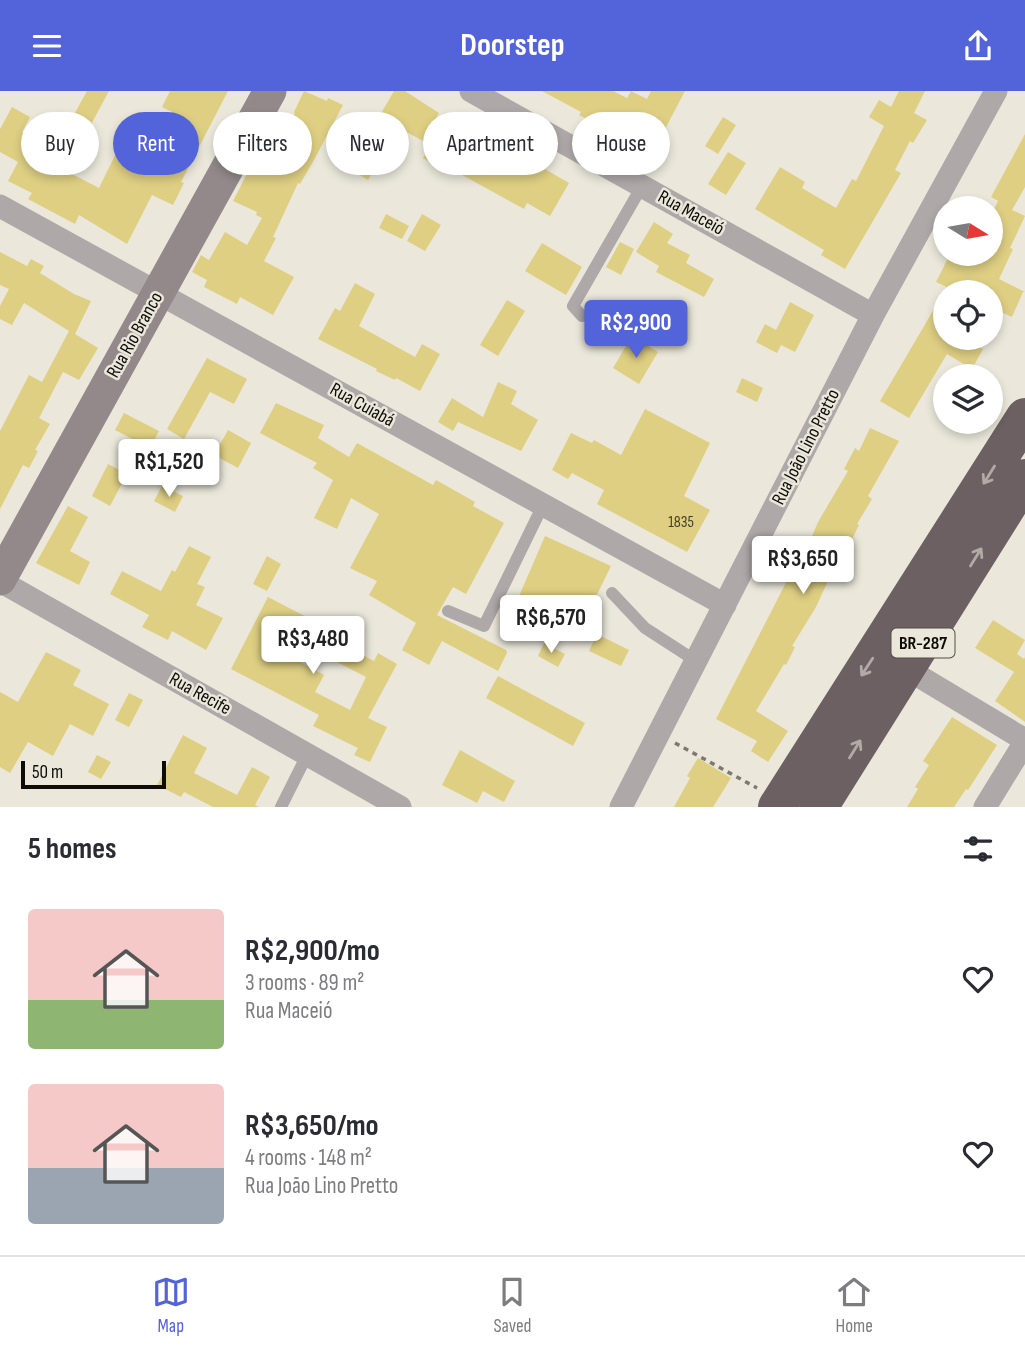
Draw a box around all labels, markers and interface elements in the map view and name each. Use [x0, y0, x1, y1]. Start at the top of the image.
text: Doorstep [460, 26, 565, 65]
icon: menu [28, 27, 66, 65]
icon: share [959, 27, 997, 65]
chip: Buy [21, 112, 99, 175]
chip: Rent [113, 112, 199, 175]
chip: Filters [213, 112, 312, 175]
chip: New [326, 112, 409, 175]
chip: Apartment [423, 112, 558, 175]
chip: House [572, 112, 670, 175]
street label: Rua Maceió [654, 185, 728, 241]
north arrow [933, 196, 1003, 266]
map controls [933, 196, 1003, 434]
button: locate [933, 280, 1003, 350]
street label: Rua Rio Branco [102, 288, 168, 382]
pin: R$2,900 [571, 301, 701, 360]
text: R$2,900 [600, 309, 672, 337]
button: layers [933, 364, 1003, 434]
street label: Rua Cuiabá [326, 378, 398, 432]
street label: Rua João Lino Pretto [767, 385, 845, 509]
pin: R$1,520 [104, 439, 234, 499]
text: R$1,520 [134, 448, 204, 476]
one-way arrow [981, 465, 996, 484]
house number: 1835 [668, 513, 694, 532]
pin: R$3,650 [738, 537, 868, 596]
text: R$3,650 [768, 545, 838, 573]
one-way arrow [970, 547, 984, 567]
pin: R$6,570 [486, 595, 616, 655]
text: R$6,570 [516, 604, 586, 632]
pin: R$3,480 [248, 617, 378, 676]
text: R$3,480 [277, 625, 349, 653]
road number: BR-287 [892, 629, 954, 657]
one-way arrow [859, 657, 874, 676]
street label: Rua Recife [165, 668, 235, 720]
one-way arrow [849, 740, 863, 760]
scale bar [21, 758, 166, 790]
text: 50 m [32, 761, 63, 784]
icon: filters [959, 830, 997, 868]
text: 5 homes [28, 831, 117, 867]
text: R$2,900/mo [245, 933, 380, 969]
icon: home [84, 937, 168, 1021]
icon: heart [959, 960, 997, 998]
text: 3 rooms · 89 m² [245, 969, 364, 997]
text: Rua Maceió [245, 997, 332, 1025]
text: R$3,650/mo [245, 1108, 379, 1144]
icon: home [84, 1112, 168, 1196]
icon: heart [959, 1135, 997, 1173]
text: 4 rooms · 148 m² [245, 1144, 372, 1172]
text: Rua João Lino Pretto [245, 1172, 398, 1200]
tab: Map [152, 1273, 190, 1338]
tab: Saved [493, 1273, 532, 1338]
tab: Home [835, 1273, 873, 1338]

